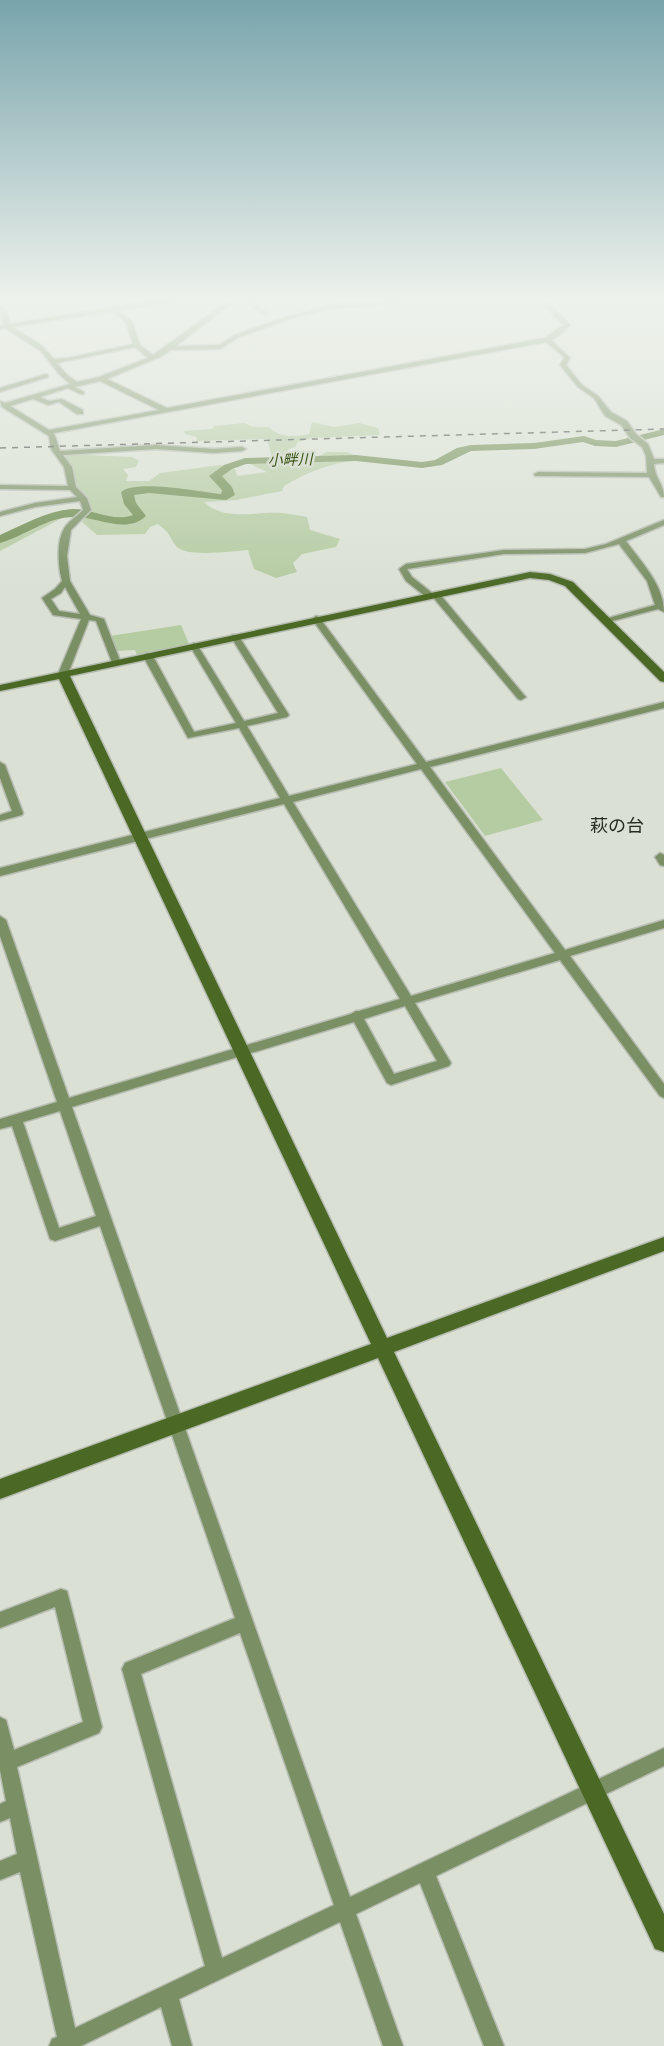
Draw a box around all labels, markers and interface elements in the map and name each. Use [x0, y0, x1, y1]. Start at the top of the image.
water label: 小畔川 [267, 449, 315, 471]
district label: 萩の台 [590, 814, 644, 838]

